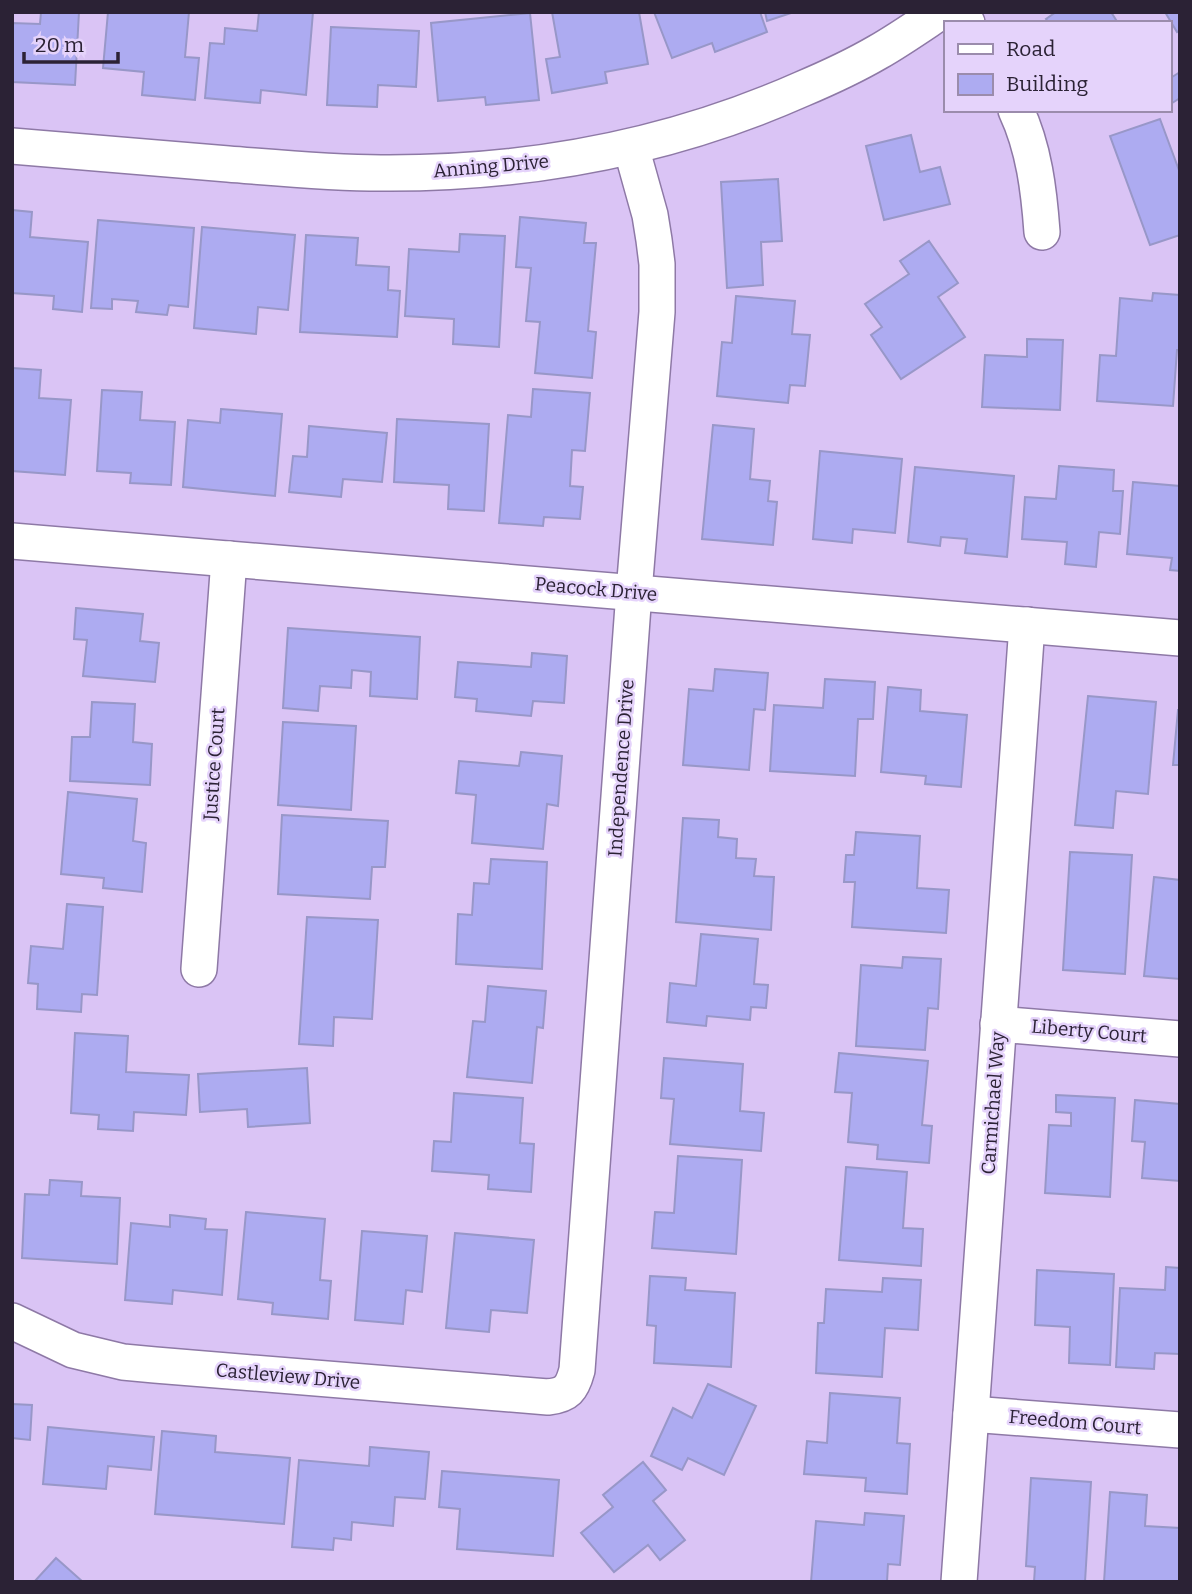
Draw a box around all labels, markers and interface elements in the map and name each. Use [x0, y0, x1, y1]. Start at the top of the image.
scale bar [24, 21, 119, 65]
legend [944, 21, 1171, 112]
text: 20 m [35, 32, 84, 58]
text: Road [1006, 36, 1055, 62]
text: Building [1006, 71, 1089, 97]
street label: Anning Drive [432, 149, 550, 183]
street label: Peacock Drive [534, 572, 658, 606]
street label: Independence Drive [603, 678, 639, 858]
street label: Justice Court [199, 707, 229, 822]
street label: Liberty Court [1030, 1014, 1148, 1048]
street label: Carmichael Way [977, 1030, 1010, 1175]
street label: Castleview Drive [215, 1358, 361, 1394]
street label: Freedom Court [1008, 1405, 1142, 1439]

